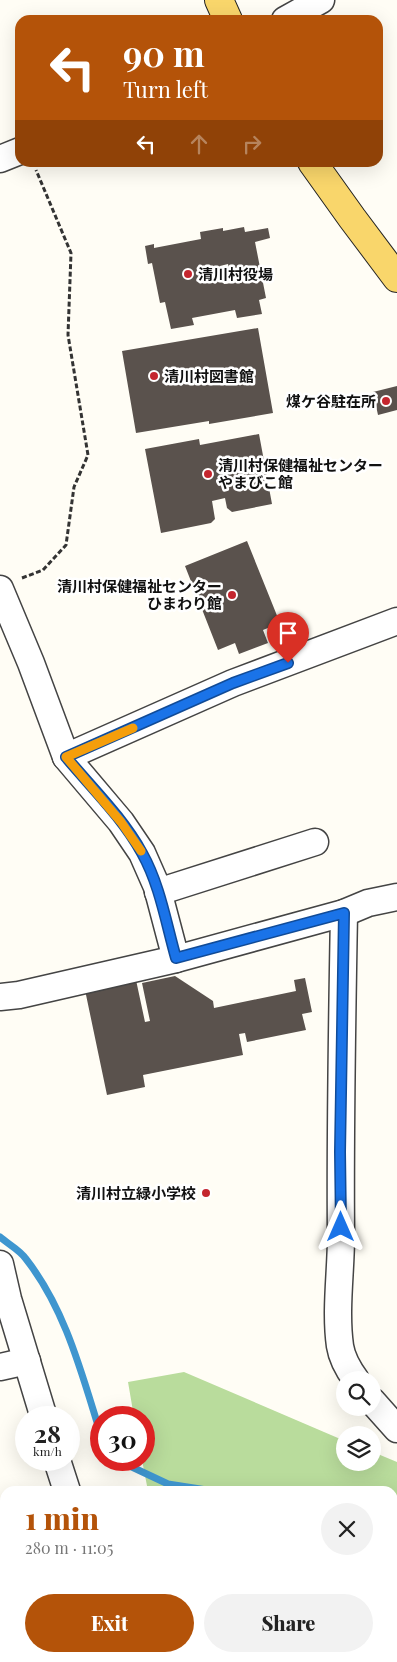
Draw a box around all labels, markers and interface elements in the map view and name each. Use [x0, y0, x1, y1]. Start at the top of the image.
text: 90 m [123, 29, 205, 76]
icon: left [40, 35, 105, 100]
text: Turn left [123, 74, 208, 104]
icon: left [132, 130, 160, 158]
icon: ahead [185, 130, 213, 158]
icon: right [238, 130, 266, 158]
place label: 清川村役場 [198, 264, 273, 284]
marker: 清川村役場 [182, 268, 194, 280]
place label: 清川村図書館 [164, 366, 254, 386]
marker: 清川村図書館 [148, 370, 160, 382]
place label: 煤ケ谷駐在所 [286, 391, 376, 411]
marker: 煤ケ谷駐在所 [380, 395, 392, 407]
place label: 清川村保健福祉センター やまびこ館 [218, 455, 383, 492]
marker: 清川村保健福祉センター やまびこ館 [202, 468, 214, 480]
place label: 清川村保健福祉センター ひまわり館 [57, 576, 222, 613]
marker: 清川村保健福祉センター ひまわり館 [226, 589, 238, 601]
pin [267, 612, 309, 663]
icon: arrive [274, 619, 302, 647]
place label: 清川村立緑小学校 [76, 1183, 196, 1203]
marker: 清川村立緑小学校 [200, 1187, 212, 1199]
position arrow [314, 1200, 366, 1252]
map controls [336, 1371, 381, 1471]
button: search [336, 1371, 381, 1416]
speed limit sign: 30 [90, 1406, 155, 1471]
text: 28 [34, 1416, 61, 1449]
button: layers [336, 1426, 381, 1471]
text: km/h [33, 1443, 62, 1459]
text: 1 min [25, 1498, 99, 1538]
button: close [321, 1503, 373, 1555]
text: 280 m · 11:05 [25, 1537, 113, 1558]
button: Exit [25, 1594, 194, 1652]
button: Share [204, 1594, 373, 1652]

